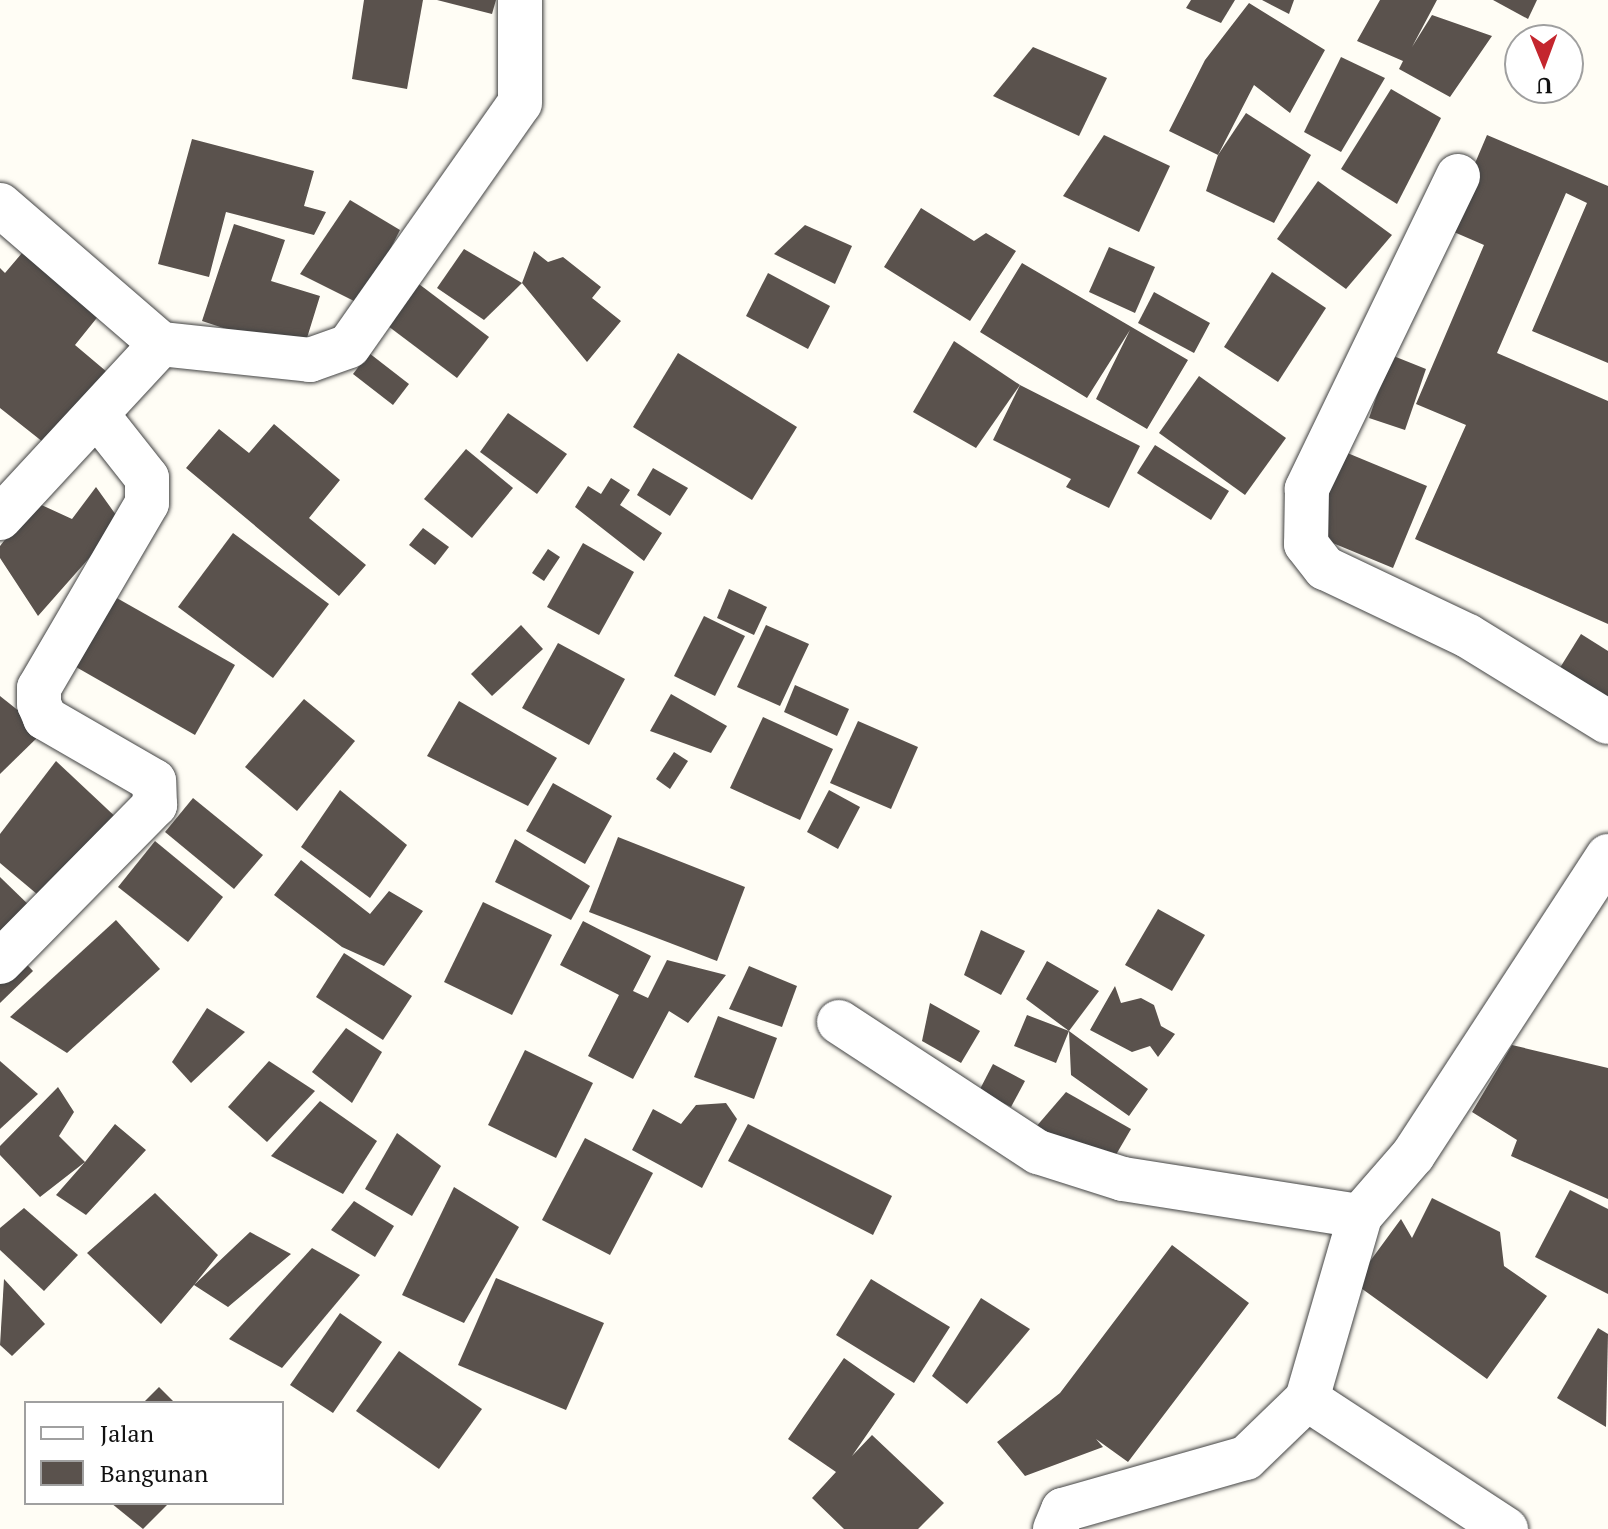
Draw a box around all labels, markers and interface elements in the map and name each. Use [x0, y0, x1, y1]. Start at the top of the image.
north arrow [1504, 24, 1584, 104]
text: U [1536, 72, 1553, 101]
legend [24, 1401, 284, 1505]
text: Jalan [100, 1417, 154, 1449]
text: Bangunan [100, 1457, 208, 1489]

